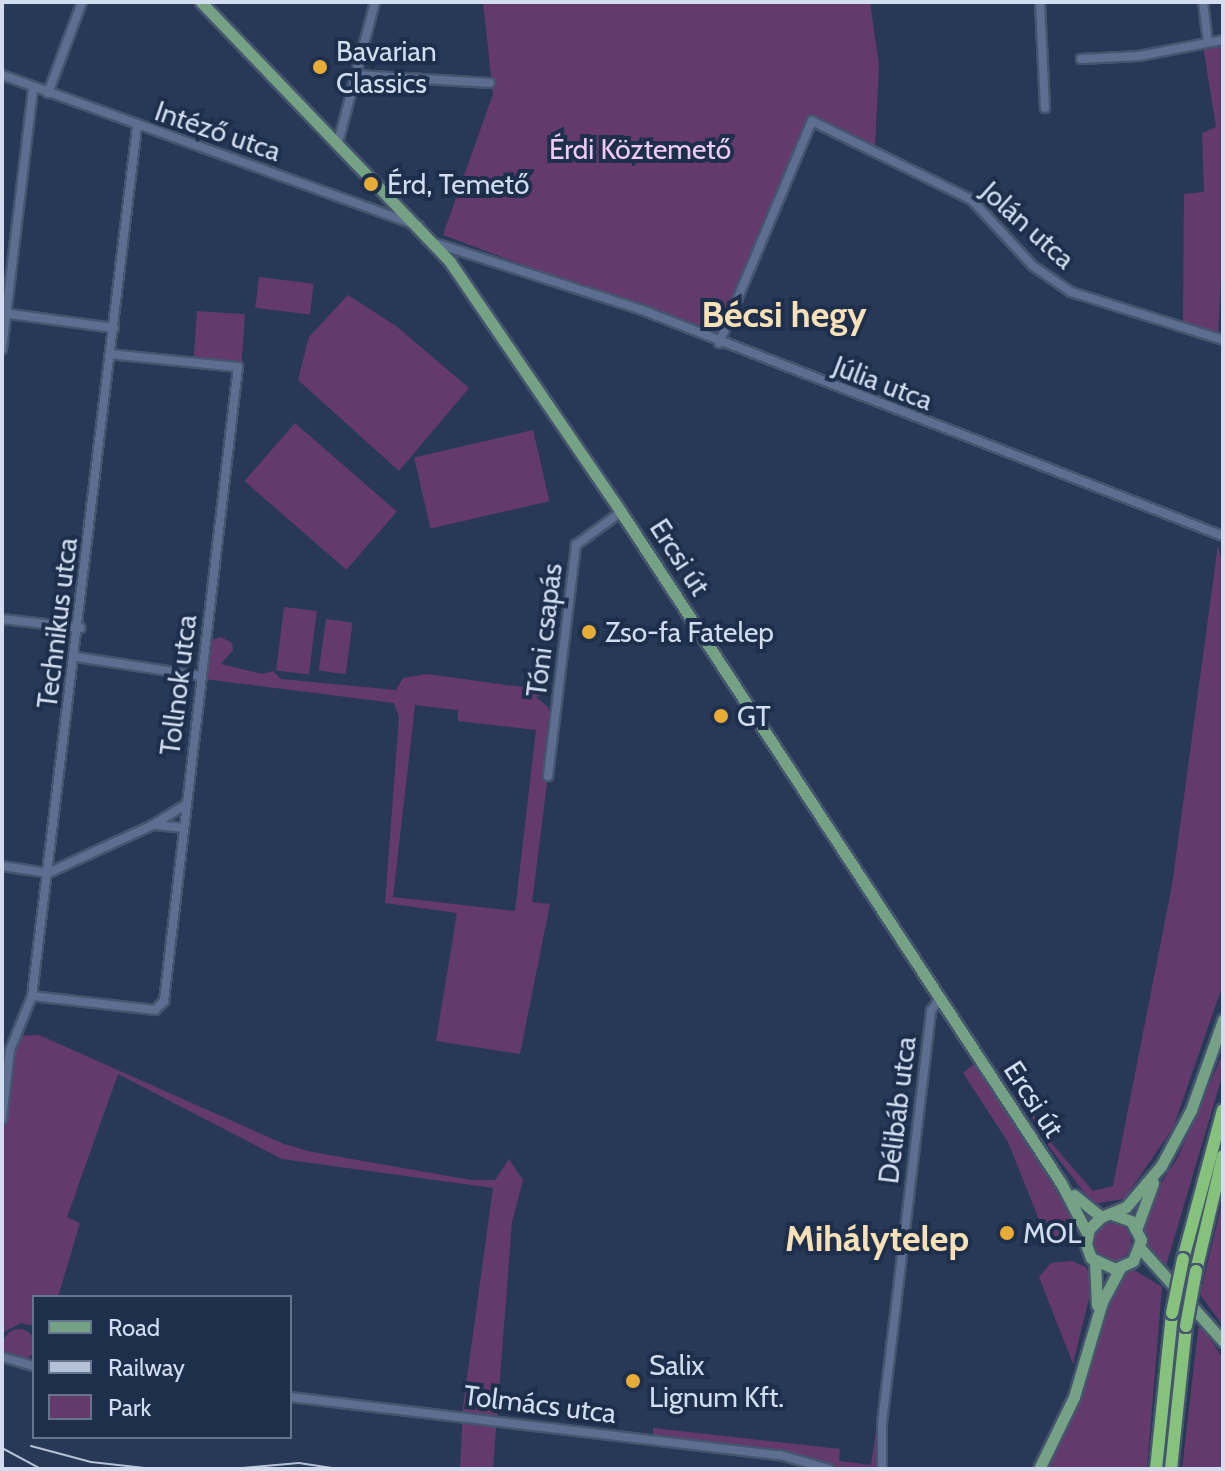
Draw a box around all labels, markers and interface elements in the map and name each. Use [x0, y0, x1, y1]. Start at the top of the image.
place label: Bavarian Classics [336, 34, 437, 100]
marker: Bavarian Classics [311, 58, 329, 76]
street label: Intéző utca [151, 94, 285, 168]
park label: Érdi Köztemető [549, 132, 731, 166]
place label: Érd, Temető [387, 167, 529, 201]
street label: Jolán utca [974, 174, 1082, 276]
marker: Érd, Temető [362, 175, 380, 193]
district label: Bécsi hegy [701, 293, 867, 337]
street label: Júlia utca [828, 349, 938, 417]
street label: Ercsi út [643, 512, 717, 602]
street label: Technikus utca [30, 536, 84, 710]
street label: Tóni csapás [519, 561, 569, 699]
street label: Tollnok utca [153, 613, 203, 757]
place label: Zso-fa Fatelep [605, 615, 774, 649]
marker: Zso-fa Fatelep [580, 623, 598, 641]
place label: GT [737, 699, 771, 733]
marker: GT [712, 707, 730, 725]
street label: Délibáb utca [871, 1034, 923, 1186]
street label: Ercsi út [997, 1054, 1071, 1144]
place label: MOL [1023, 1216, 1081, 1250]
district label: Mihálytelep [785, 1217, 969, 1261]
marker: MOL [998, 1224, 1016, 1242]
legend [32, 1295, 292, 1439]
text: Road [108, 1313, 160, 1342]
place label: Salix Lignum Kft. [649, 1348, 784, 1414]
text: Railway [108, 1353, 185, 1382]
marker: Salix Lignum Kft. [624, 1372, 642, 1390]
street label: Tolmács utca [462, 1378, 618, 1430]
text: Park [108, 1393, 151, 1422]

